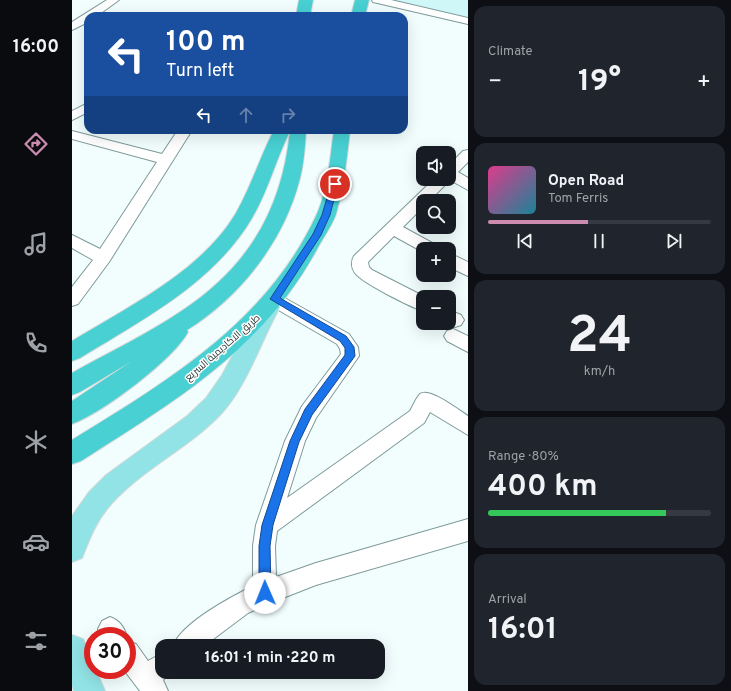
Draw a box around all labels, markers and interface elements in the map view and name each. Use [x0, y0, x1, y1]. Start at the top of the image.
text: 100 m [166, 25, 246, 61]
icon: left [100, 28, 152, 80]
text: 16:00 [13, 36, 59, 59]
text: Climate [488, 44, 533, 60]
text: Turn left [166, 60, 234, 83]
text: 19° [578, 64, 621, 101]
text: − [488, 69, 502, 96]
text: + [697, 69, 711, 96]
icon: left [193, 104, 215, 126]
icon: ahead [235, 104, 257, 126]
icon: right [277, 104, 299, 126]
icon: directions [22, 130, 50, 158]
map controls [416, 146, 456, 330]
button: sound [416, 146, 456, 186]
pin [318, 167, 352, 201]
text: Open Road [548, 172, 624, 191]
icon: arrive [324, 173, 346, 195]
text: Tom Ferris [548, 191, 608, 207]
button: search [416, 194, 456, 234]
icon: music [22, 230, 50, 258]
icon: previous [514, 230, 536, 252]
icon: pause [588, 230, 610, 252]
icon: next [663, 230, 685, 252]
button: + [416, 242, 456, 282]
button: − [416, 290, 456, 330]
text: 24 [567, 305, 632, 371]
street label: طريق الاكاديمية السريع [183, 312, 263, 384]
icon: phone [22, 329, 50, 357]
text: km/h [584, 364, 615, 380]
icon: climate [22, 428, 50, 456]
text: Range · 80% [488, 449, 559, 465]
text: 400 km [488, 469, 597, 506]
icon: car [22, 528, 50, 556]
position arrow [244, 572, 286, 614]
text: Arrival [488, 592, 527, 608]
text: 16:01 [488, 612, 557, 649]
icon: filters [22, 627, 50, 655]
speed limit sign: 30 [84, 627, 136, 679]
text: 16:01 · 1 min · 220 m [205, 649, 335, 668]

